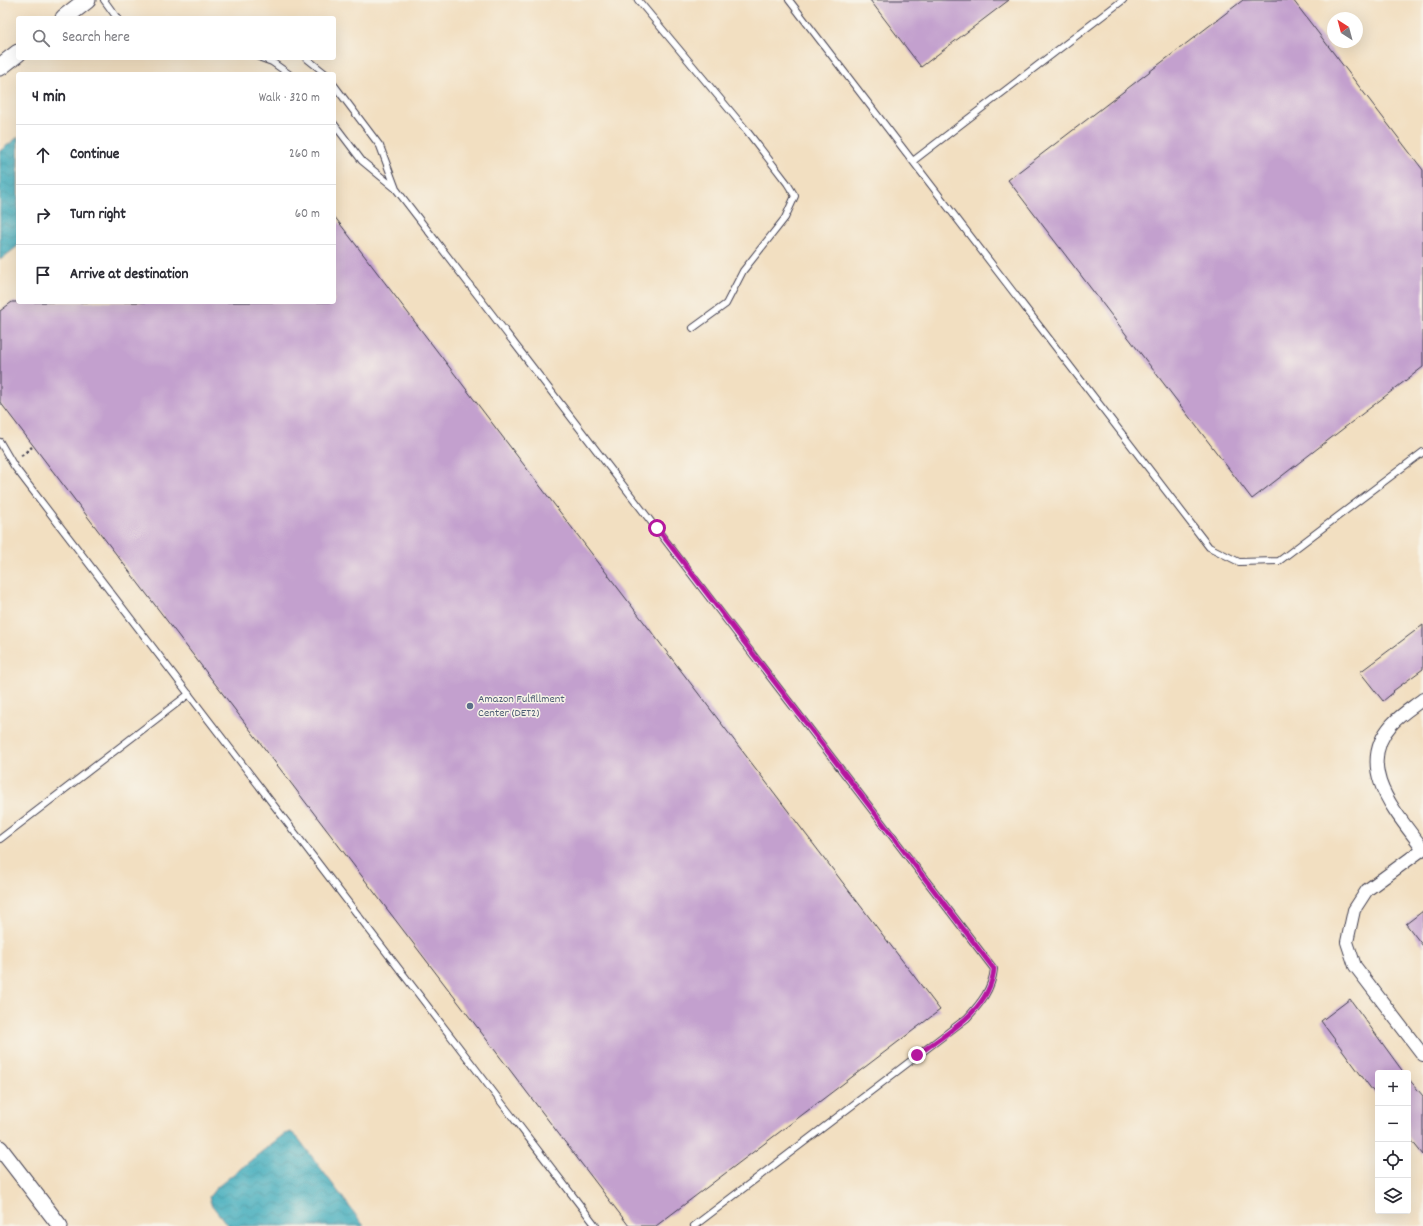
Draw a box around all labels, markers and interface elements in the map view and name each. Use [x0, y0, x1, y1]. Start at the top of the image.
north arrow [1327, 12, 1363, 48]
search box [16, 16, 336, 60]
icon: search [30, 27, 52, 49]
text: Search here [62, 27, 130, 49]
text: 4 min [32, 86, 66, 110]
text: Walk · 320 m [259, 89, 320, 108]
icon: ahead [32, 144, 54, 166]
text: Continue [70, 144, 119, 166]
text: 260 m [289, 145, 320, 164]
icon: right [32, 204, 54, 226]
text: Turn right [70, 204, 126, 226]
text: 60 m [295, 205, 320, 224]
icon: arrive [32, 264, 54, 286]
text: Arrive at destination [70, 264, 188, 286]
route start [648, 519, 666, 537]
place label: Amazon Fulfillment Center (DET2) [478, 691, 565, 722]
marker: Amazon Fulfillment Center (DET2) [465, 701, 475, 711]
route end [908, 1046, 926, 1064]
map controls [1375, 1070, 1411, 1214]
button: + [1375, 1070, 1411, 1106]
button: − [1375, 1106, 1411, 1142]
button: locate [1375, 1142, 1411, 1178]
button: layers [1375, 1178, 1411, 1214]

